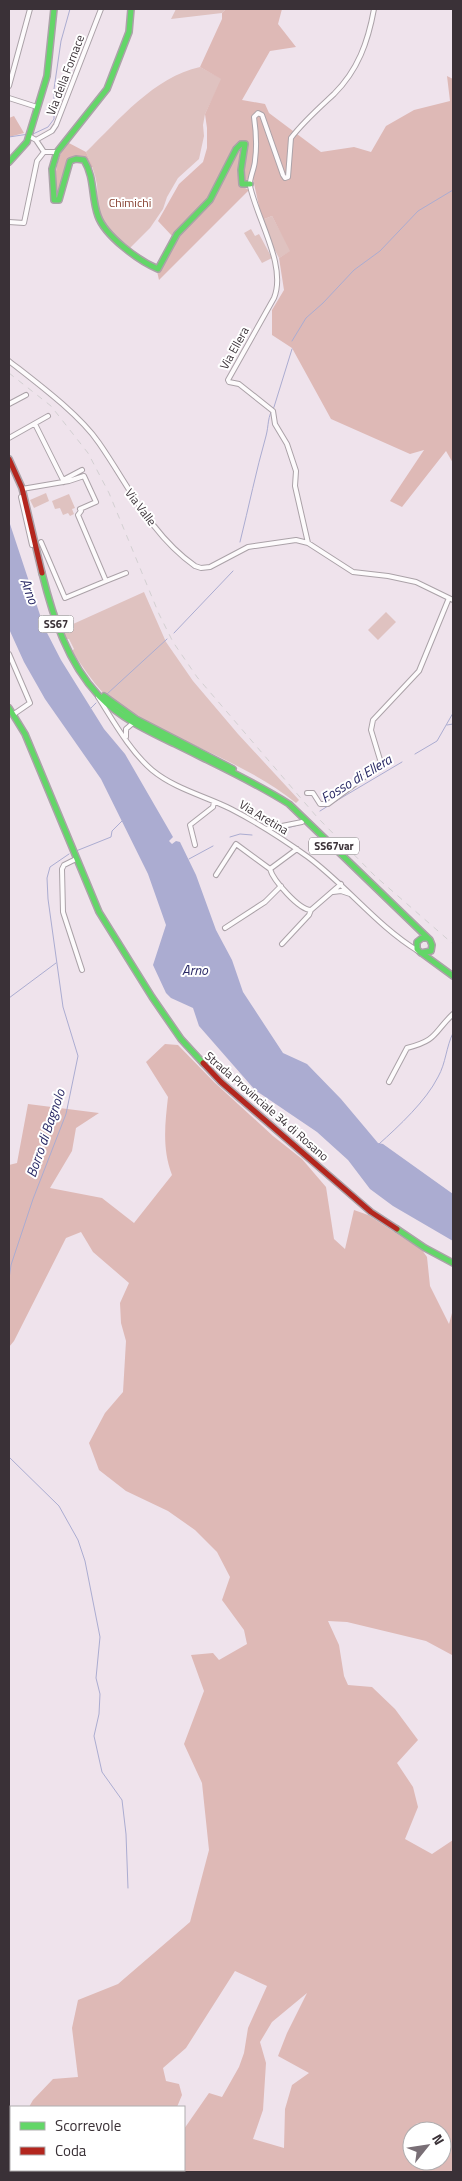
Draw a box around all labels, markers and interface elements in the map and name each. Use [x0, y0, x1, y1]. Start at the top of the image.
street label: Via della Fornace [41, 32, 89, 118]
park label: Chimichi [109, 193, 151, 212]
street label: Via Ellera [214, 323, 254, 373]
street label: Via Valle [121, 484, 161, 530]
water label: Arno [16, 575, 45, 608]
road number: SS67 [38, 616, 74, 632]
water label: Fosso di Ellera [317, 748, 396, 807]
street label: Via Aretina [236, 795, 292, 839]
road number: SS67var [309, 838, 359, 854]
water label: Arno [182, 959, 209, 980]
street label: Strada Provinciale 34 di Rosano [201, 1047, 333, 1165]
water label: Borro di Bagnolo [20, 1085, 70, 1180]
legend [10, 2106, 185, 2171]
text: Scorrevole [55, 2114, 121, 2137]
north arrow [402, 2121, 452, 2171]
text: N [427, 2130, 450, 2149]
text: Coda [55, 2139, 87, 2162]

